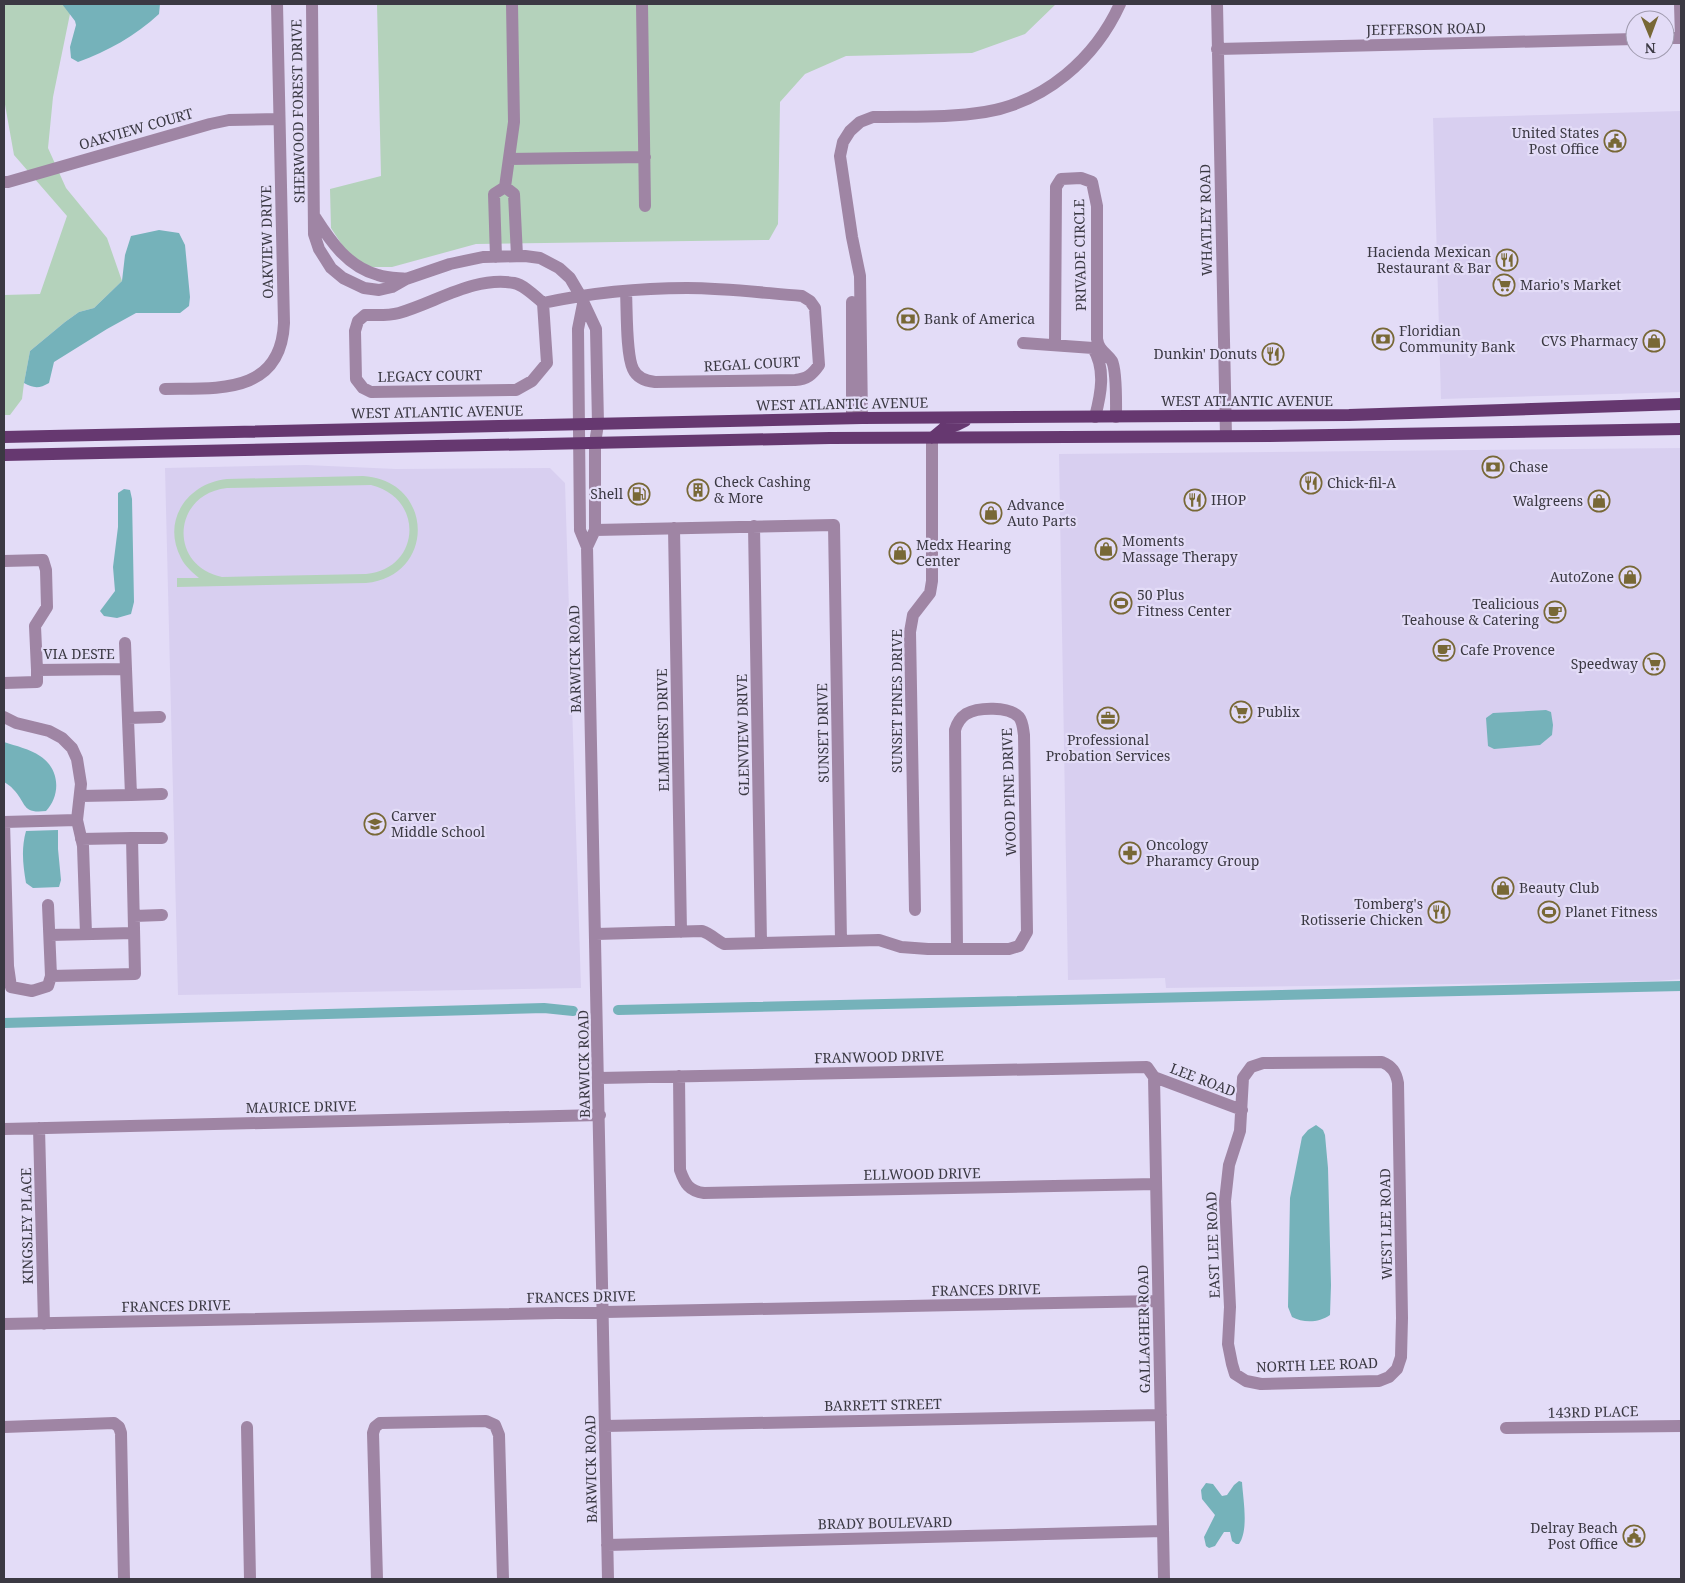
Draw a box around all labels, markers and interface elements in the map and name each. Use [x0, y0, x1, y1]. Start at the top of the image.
north arrow [1625, 10, 1675, 60]
street label: JEFFERSON ROAD [1365, 18, 1486, 39]
street label: SHERWOOD FOREST DRIVE [286, 19, 309, 203]
text: N [1645, 39, 1656, 58]
street label: OAKVIEW COURT [77, 103, 195, 154]
place label: United States Post Office [1512, 123, 1599, 158]
public building icon: United States Post Office [1603, 129, 1627, 153]
street label: WHATLEY ROAD [1195, 164, 1216, 276]
street label: OAKVIEW DRIVE [256, 185, 277, 299]
street label: PRIVADE CIRCLE [1069, 198, 1090, 311]
place label: Hacienda Mexican Restaurant & Bar [1367, 242, 1491, 277]
restaurant icon: Hacienda Mexican Restaurant & Bar [1495, 248, 1519, 272]
supermarket icon: Mario's Market [1492, 273, 1516, 297]
place label: Mario's Market [1520, 275, 1621, 294]
bank icon: Bank of America [896, 307, 920, 331]
place label: Bank of America [924, 309, 1035, 328]
place label: Floridian Community Bank [1399, 321, 1516, 356]
bank icon: Floridian Community Bank [1371, 327, 1395, 351]
shop icon: CVS Pharmacy [1642, 329, 1666, 353]
place label: CVS Pharmacy [1541, 331, 1638, 350]
restaurant icon: Dunkin' Donuts [1261, 342, 1285, 366]
place label: Dunkin' Donuts [1154, 344, 1257, 363]
street label: REGAL COURT [703, 351, 801, 376]
street label: LEGACY COURT [378, 365, 483, 386]
street label: WEST ATLANTIC AVENUE [1161, 391, 1333, 410]
street label: WEST ATLANTIC AVENUE [756, 392, 928, 415]
street label: WEST ATLANTIC AVENUE [351, 400, 523, 423]
bank icon: Chase [1481, 455, 1505, 479]
place label: Chase [1509, 457, 1548, 476]
restaurant icon: Chick-fil-A [1299, 471, 1323, 495]
place label: Check Cashing & More [714, 472, 811, 507]
place label: Chick-fil-A [1327, 473, 1396, 492]
building icon: Check Cashing & More [686, 478, 710, 502]
fuel station icon: Shell [627, 482, 651, 506]
place label: Shell [590, 484, 624, 503]
restaurant icon: IHOP [1183, 488, 1207, 512]
shop icon: Walgreens [1587, 489, 1611, 513]
place label: IHOP [1211, 490, 1246, 509]
place label: Walgreens [1513, 491, 1583, 510]
place label: Advance Auto Parts [1007, 495, 1076, 530]
shop icon: Advance Auto Parts [979, 501, 1003, 525]
place label: Moments Massage Therapy [1122, 531, 1238, 566]
place label: Medx Hearing Center [916, 535, 1012, 570]
shop icon: Moments Massage Therapy [1094, 537, 1118, 561]
shop icon: Medx Hearing Center [888, 541, 912, 565]
shop icon: AutoZone [1618, 565, 1642, 589]
place label: AutoZone [1550, 567, 1614, 586]
place label: 50 Plus Fitness Center [1137, 585, 1232, 620]
sports icon: 50 Plus Fitness Center [1109, 591, 1133, 615]
place label: Tealicious Teahouse & Catering [1402, 594, 1539, 629]
cafe icon: Tealicious Teahouse & Catering [1543, 600, 1567, 624]
street label: BARWICK ROAD [564, 605, 585, 713]
street label: SUNSET PINES DRIVE [887, 629, 906, 773]
cafe icon: Cafe Provence [1432, 638, 1456, 662]
place label: Cafe Provence [1460, 640, 1555, 659]
street label: VIA DESTE [43, 644, 115, 663]
supermarket icon: Speedway [1642, 652, 1666, 676]
place label: Speedway [1571, 654, 1638, 673]
street label: ELMHURST DRIVE [652, 668, 673, 792]
street label: GLENVIEW DRIVE [732, 674, 753, 796]
street label: SUNSET DRIVE [812, 683, 833, 783]
supermarket icon: Publix [1229, 700, 1253, 724]
place label: Publix [1257, 702, 1301, 721]
office icon: Professional Probation Services [1096, 706, 1120, 730]
street label: WOOD PINE DRIVE [997, 727, 1020, 856]
place label: Professional Probation Services [1046, 730, 1170, 765]
place label: Carver Middle School [391, 806, 486, 841]
school or university icon: Carver Middle School [363, 812, 387, 836]
place label: Oncology Pharamcy Group [1146, 835, 1259, 870]
pharmacy icon: Oncology Pharamcy Group [1118, 841, 1142, 865]
shop icon: Beauty Club [1491, 876, 1515, 900]
place label: Beauty Club [1519, 878, 1599, 897]
place label: Tomberg's Rotisserie Chicken [1301, 894, 1423, 929]
restaurant icon: Tomberg's Rotisserie Chicken [1427, 900, 1451, 924]
sports icon: Planet Fitness [1537, 900, 1561, 924]
place label: Planet Fitness [1565, 902, 1658, 921]
street label: BARWICK ROAD [573, 1010, 594, 1118]
street label: FRANWOOD DRIVE [814, 1046, 944, 1067]
street label: LEE ROAD [1168, 1058, 1239, 1101]
street label: MAURICE DRIVE [245, 1096, 357, 1117]
street label: ELLWOOD DRIVE [863, 1163, 981, 1184]
street label: KINGSLEY PLACE [16, 1167, 37, 1285]
street label: WEST LEE ROAD [1375, 1168, 1396, 1280]
street label: EAST LEE ROAD [1201, 1191, 1224, 1299]
street label: GALLAGHER ROAD [1133, 1265, 1154, 1393]
street label: FRANCES DRIVE [931, 1279, 1041, 1300]
street label: FRANCES DRIVE [526, 1286, 636, 1307]
street label: FRANCES DRIVE [121, 1295, 231, 1316]
street label: NORTH LEE ROAD [1256, 1353, 1378, 1376]
street label: BARRETT STREET [824, 1394, 942, 1415]
street label: 143RD PLACE [1548, 1401, 1639, 1422]
street label: BARWICK ROAD [580, 1415, 601, 1523]
street label: BRADY BOULEVARD [817, 1512, 952, 1533]
place label: Delray Beach Post Office [1530, 1518, 1618, 1553]
public building icon: Delray Beach Post Office [1622, 1524, 1646, 1548]

